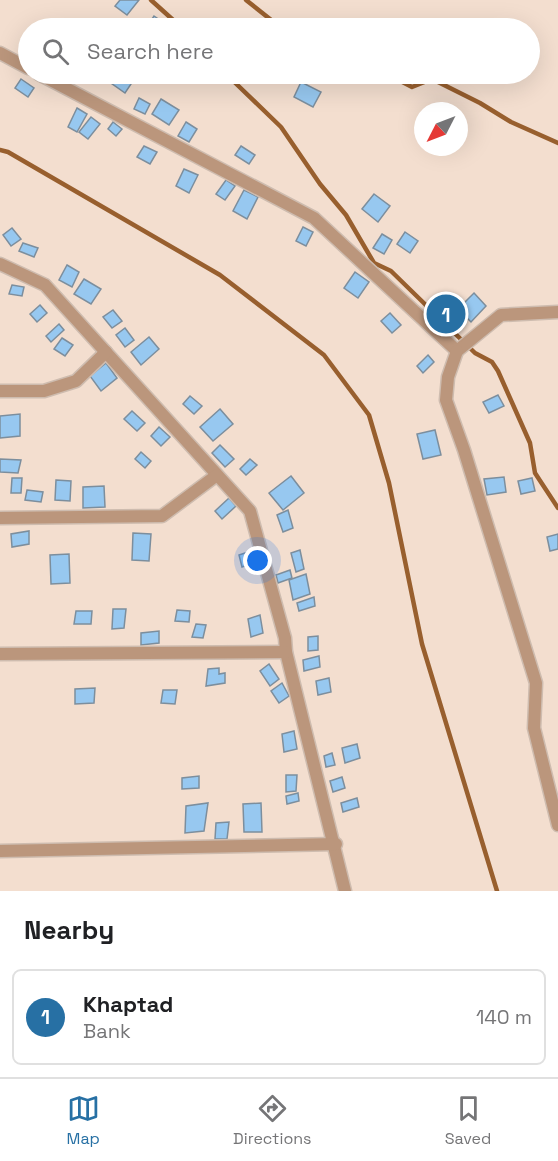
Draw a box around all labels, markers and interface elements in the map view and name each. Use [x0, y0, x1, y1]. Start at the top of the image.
search box [18, 18, 540, 84]
icon: search [39, 35, 72, 68]
text: Search here [87, 37, 214, 65]
north arrow [414, 102, 468, 156]
pin: 1 [426, 292, 466, 336]
your location [243, 546, 272, 575]
text: Nearby [24, 913, 114, 947]
text: Khaptad [83, 990, 173, 1018]
text: 1 [41, 1004, 50, 1030]
text: 140 m [476, 1004, 532, 1030]
text: Bank [83, 1018, 131, 1044]
tab: Map [67, 1092, 100, 1149]
tab: Directions [233, 1092, 312, 1149]
tab: Saved [445, 1092, 491, 1149]

